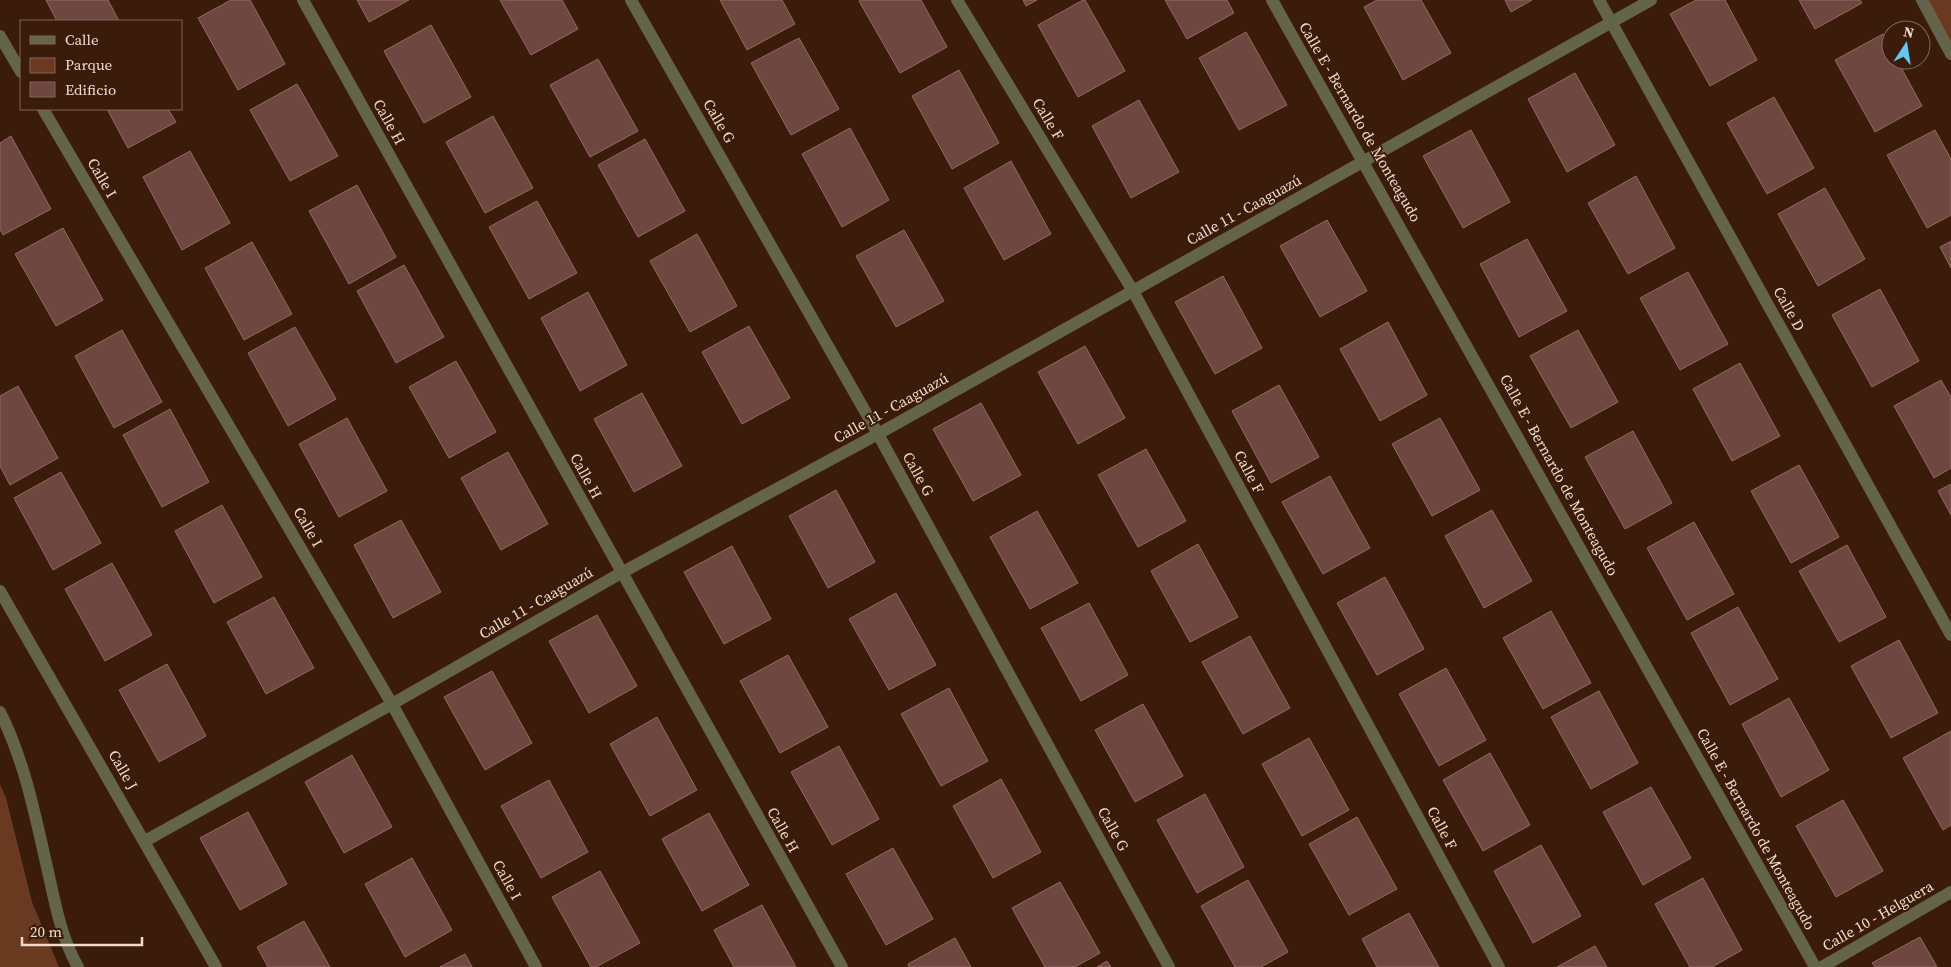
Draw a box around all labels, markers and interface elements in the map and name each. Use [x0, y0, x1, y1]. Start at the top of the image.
street label: Calle E - Bernardo de Monteagudo [1294, 18, 1426, 226]
legend [20, 20, 182, 110]
north arrow [1881, 20, 1931, 70]
text: N [1902, 21, 1916, 43]
text: Calle [65, 29, 99, 50]
text: Parque [65, 54, 113, 75]
text: Edificio [65, 79, 116, 100]
street label: Calle F [1028, 94, 1069, 144]
street label: Calle H [368, 95, 411, 148]
street label: Calle G [698, 95, 740, 147]
street label: Calle I [83, 154, 122, 202]
street label: Calle 11 - Caaguazú [1183, 169, 1305, 250]
street label: Calle D [1769, 283, 1810, 335]
street label: Calle 11 - Caaguazú [830, 367, 952, 448]
street label: Calle E - Bernardo de Monteagudo [1495, 370, 1624, 579]
street label: Calle F [1229, 447, 1270, 497]
street label: Calle G [898, 448, 939, 500]
street label: Calle H [565, 449, 608, 502]
street label: Calle I [289, 503, 328, 551]
street label: Calle 11 - Caaguazú [475, 561, 597, 644]
street label: Calle E - Bernardo de Monteagudo [1692, 724, 1821, 933]
street label: Calle J [104, 746, 143, 794]
street label: Calle H [762, 803, 805, 856]
street label: Calle G [1093, 803, 1134, 855]
street label: Calle F [1422, 803, 1463, 853]
street label: Calle I [488, 856, 527, 904]
street label: Calle 10 - Helguera [1818, 875, 1937, 956]
scale bar [22, 914, 142, 946]
text: 20 m [30, 921, 62, 942]

